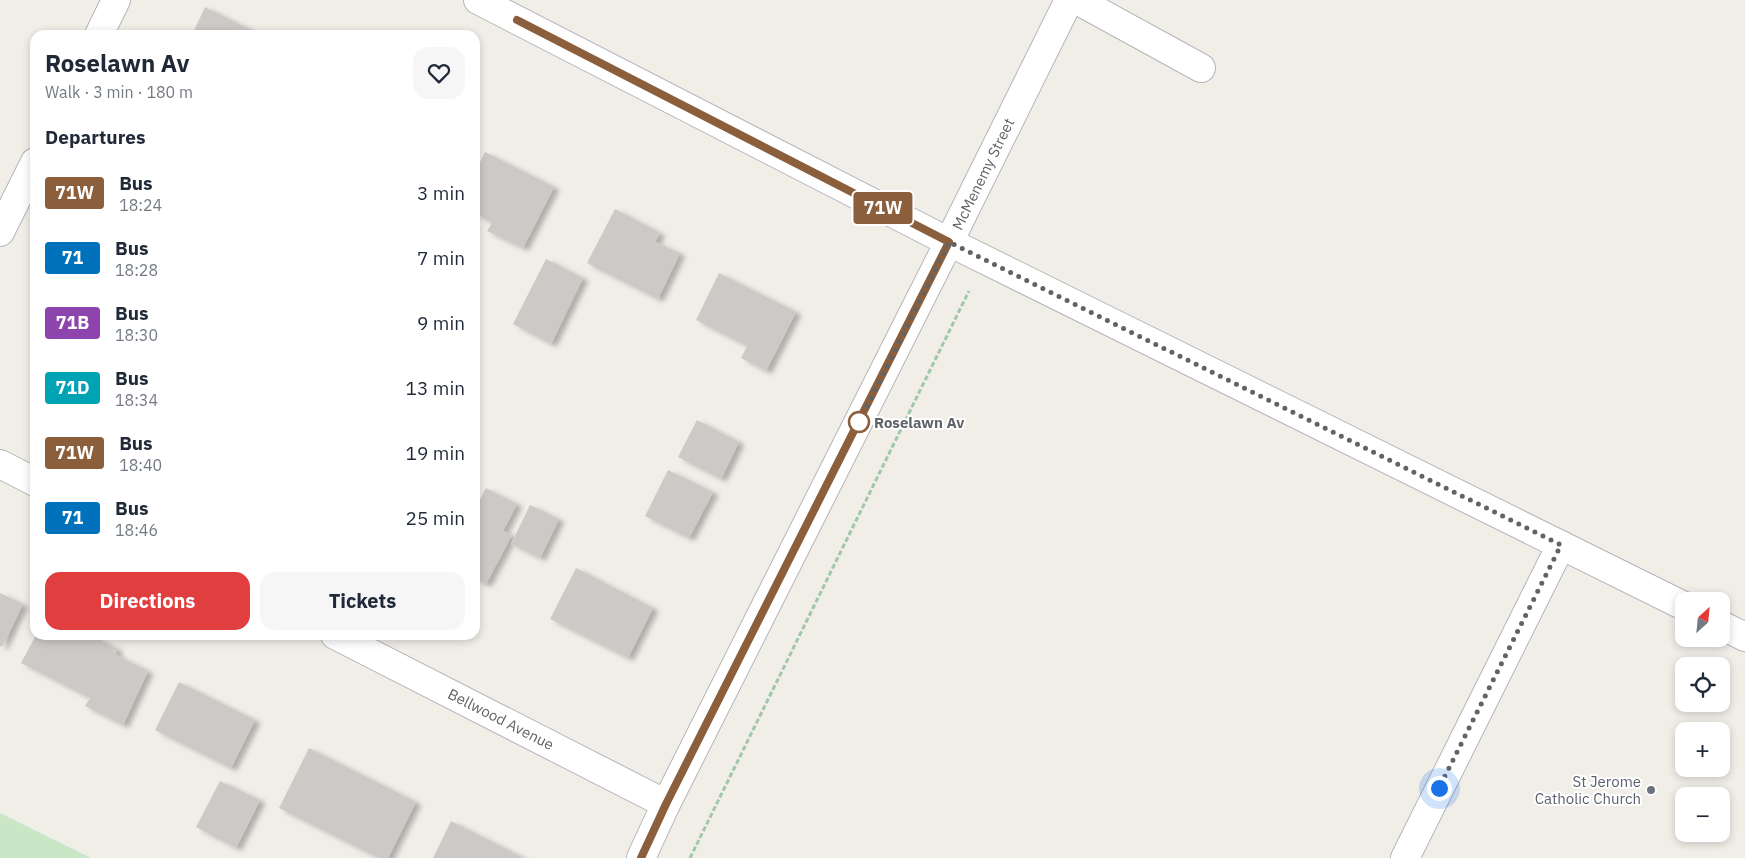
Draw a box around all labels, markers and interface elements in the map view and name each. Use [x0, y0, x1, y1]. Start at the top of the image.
text: Roselawn Av [45, 47, 190, 79]
button: heart [413, 47, 465, 99]
text: Walk · 3 min · 180 m [45, 82, 193, 102]
street label: McMenemy Street [948, 115, 1018, 233]
text: Departures [45, 125, 145, 149]
text: Bus [119, 171, 153, 195]
text: 71W [55, 181, 94, 204]
text: 3 min [417, 181, 465, 205]
line badge: 71W [854, 192, 912, 224]
text: 18:24 [119, 195, 162, 215]
text: 71W [863, 196, 903, 219]
text: Bus [115, 236, 149, 260]
text: 71 [62, 246, 83, 269]
text: 7 min [417, 246, 465, 270]
text: 18:28 [115, 260, 158, 280]
text: Bus [115, 301, 149, 325]
text: 71B [56, 311, 89, 334]
text: 9 min [417, 311, 465, 335]
text: 18:30 [115, 325, 158, 345]
text: Bus [115, 366, 149, 390]
text: 71D [55, 376, 90, 399]
text: 13 min [406, 376, 465, 400]
text: 18:34 [115, 390, 158, 410]
marker: Roselawn Av [848, 411, 870, 433]
place label: Roselawn Av [874, 413, 964, 432]
text: Bus [119, 431, 153, 455]
text: 71W [55, 441, 94, 464]
text: 19 min [406, 441, 465, 465]
text: 18:40 [119, 455, 162, 475]
text: Bus [115, 496, 149, 520]
text: 71 [62, 506, 83, 529]
text: 25 min [406, 506, 465, 530]
text: 18:46 [115, 520, 158, 540]
button: Directions [45, 572, 250, 630]
button: Tickets [260, 572, 465, 630]
north arrow [1675, 592, 1730, 648]
map controls [1675, 592, 1730, 842]
button: locate [1675, 657, 1730, 712]
street label: Bellwood Avenue [445, 684, 557, 754]
button: + [1675, 722, 1730, 777]
place label: St Jerome Catholic Church [1535, 772, 1641, 808]
your location [1427, 776, 1452, 801]
marker: St Jerome Catholic Church [1645, 784, 1657, 796]
button: − [1675, 787, 1730, 842]

